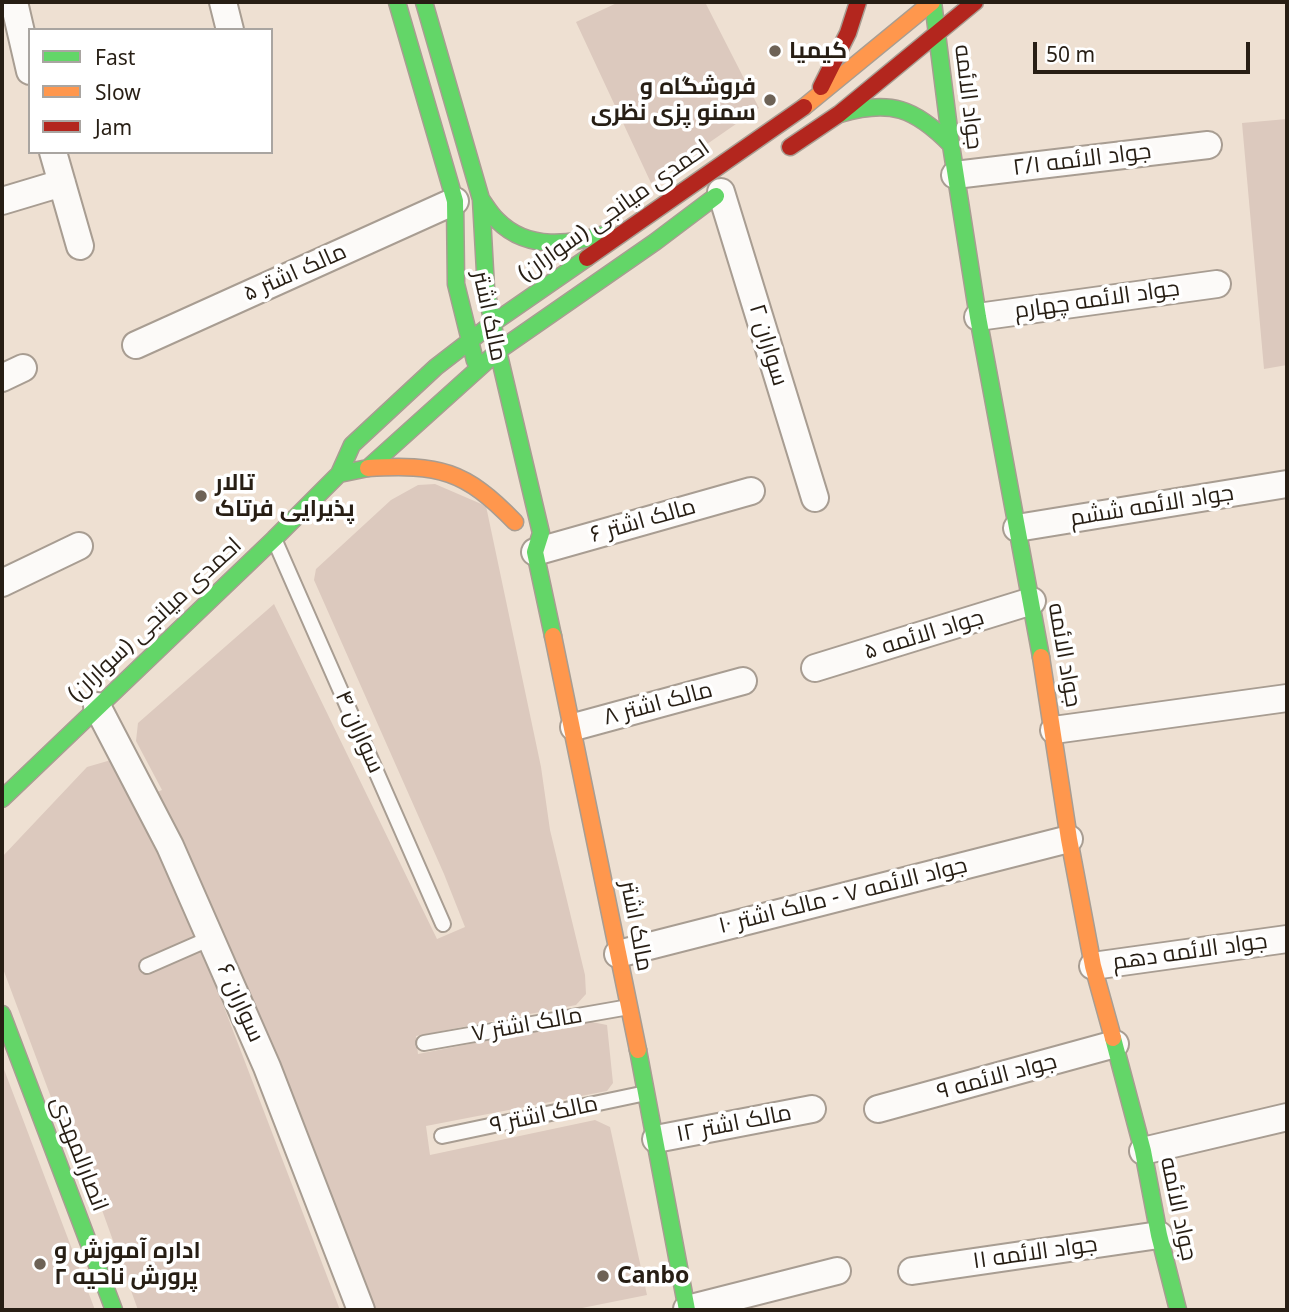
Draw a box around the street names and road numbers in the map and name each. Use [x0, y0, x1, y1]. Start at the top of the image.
street label: جواد الائمه [948, 43, 988, 151]
street label: احمدی میانجی (سواران) [513, 134, 715, 288]
street label: جواد الائمه ۲/۱ [1011, 138, 1153, 182]
street label: مالک اشتر ۵ [239, 238, 351, 308]
street label: مالک اشتر [466, 268, 512, 364]
street label: جواد الائمه چهارم [1013, 275, 1181, 325]
street label: سواران ۲ [743, 301, 793, 389]
street label: جواد الائمه ششم [1068, 479, 1236, 533]
street label: مالک اشتر ۶ [587, 493, 699, 549]
street label: احمدی میانجی (سواران) [62, 532, 248, 708]
street label: جواد الائمه [1041, 601, 1087, 709]
street label: جواد الائمه ۵ [861, 604, 987, 666]
street label: مالک اشتر ۸ [600, 676, 716, 732]
street label: سواران ۴ [329, 687, 389, 777]
street label: جواد الائمه ۷ - مالک اشتر ۱۰ [716, 852, 970, 940]
street label: مالک اشتر [614, 878, 658, 974]
street label: جواد الائمه دهم [1111, 927, 1269, 977]
street label: سواران ۶ [211, 959, 269, 1047]
street label: مالک اشتر ۷ [470, 1002, 584, 1048]
street label: جواد الائمه ۹ [934, 1048, 1060, 1106]
street label: مالک اشتر ۹ [488, 1090, 600, 1140]
street label: انصارالمهدی [44, 1093, 114, 1215]
street label: مالک اشتر ۱۲ [674, 1099, 794, 1149]
street label: جواد الائمه [1154, 1155, 1202, 1263]
street label: جواد الائمه ۱۱ [971, 1231, 1099, 1275]

